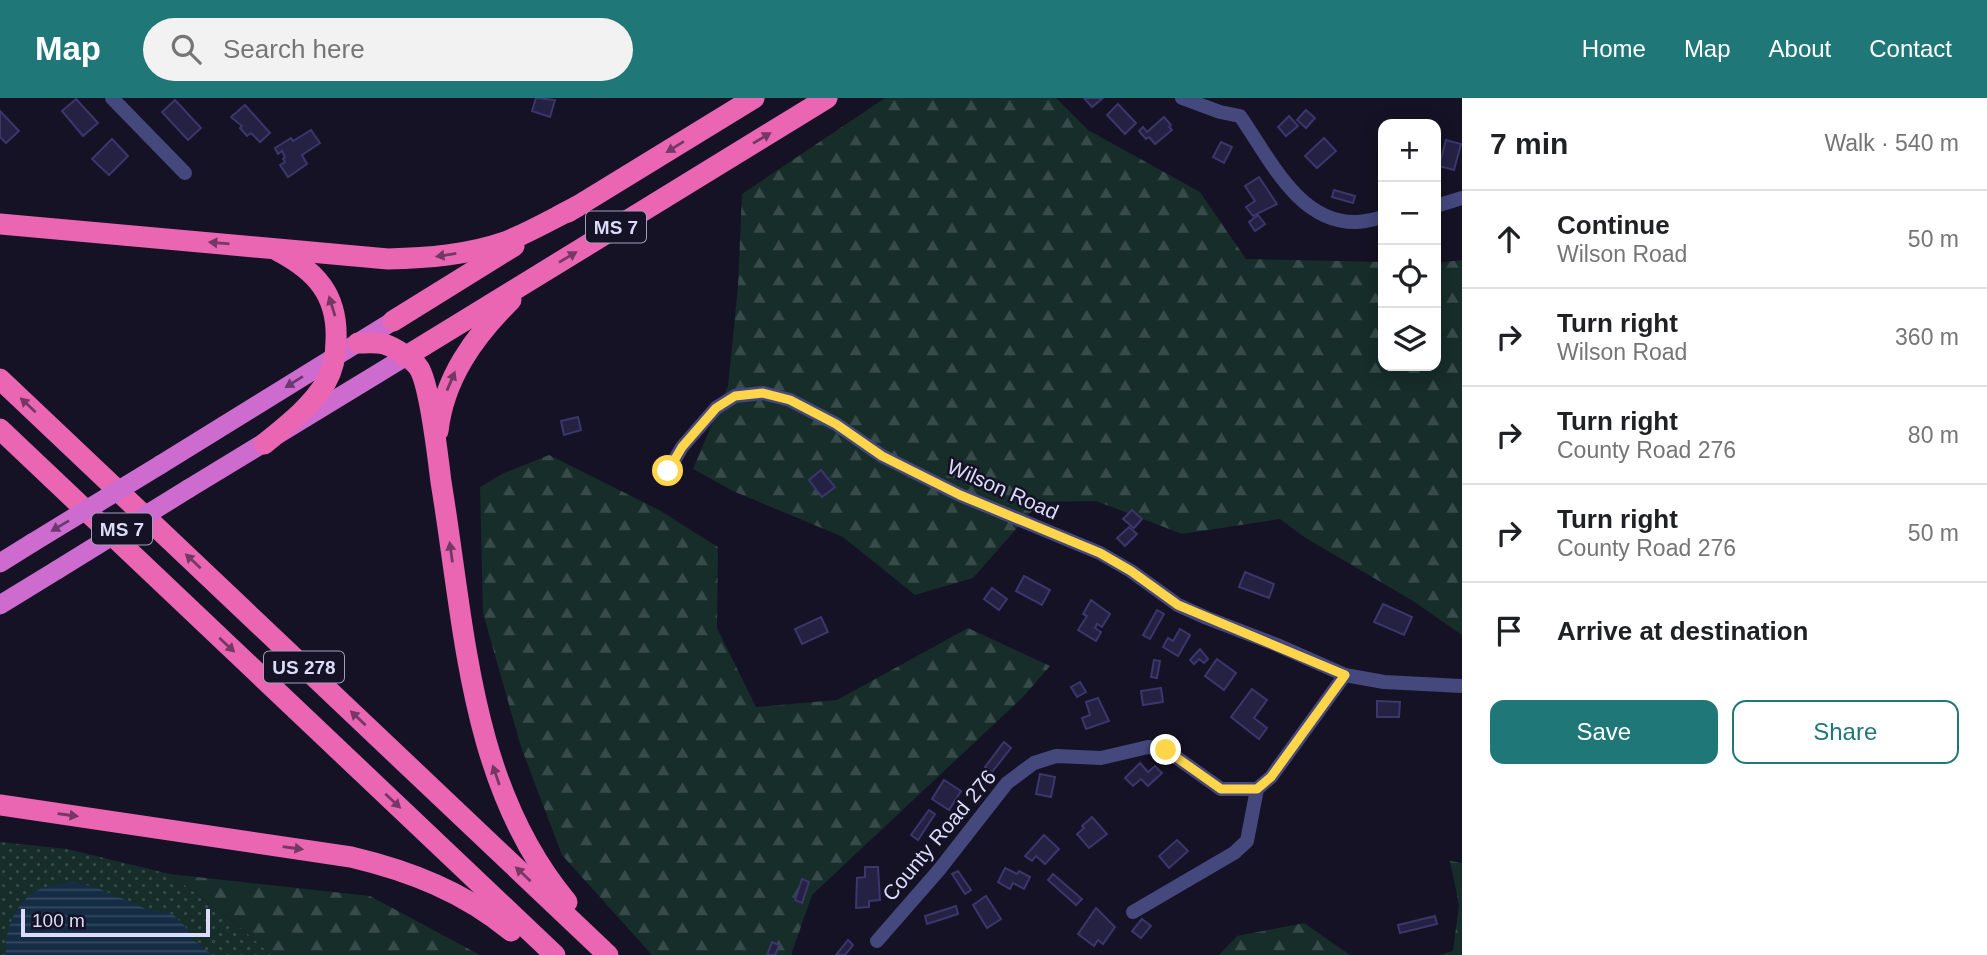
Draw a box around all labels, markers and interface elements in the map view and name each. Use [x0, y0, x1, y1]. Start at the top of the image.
search box [143, 18, 633, 81]
text: Map [35, 30, 101, 67]
icon: search [167, 30, 205, 68]
text: Search here [223, 34, 365, 64]
text: Home [1582, 35, 1646, 62]
text: Map [1684, 35, 1731, 62]
text: About [1769, 35, 1831, 62]
text: Contact [1869, 35, 1952, 62]
map controls [1378, 119, 1441, 371]
button: + [1378, 119, 1441, 182]
text: 7 min [1490, 127, 1568, 160]
text: Walk · 540 m [1824, 130, 1959, 156]
one-way arrow [752, 131, 771, 144]
one-way arrow [665, 140, 685, 153]
button: − [1378, 182, 1441, 245]
text: Continue [1557, 210, 1670, 240]
road number: MS 7 [586, 211, 646, 242]
icon: ahead [1490, 220, 1528, 258]
text: 50 m [1908, 226, 1959, 252]
one-way arrow [208, 237, 230, 248]
text: Wilson Road [1557, 241, 1687, 267]
button: locate [1378, 245, 1441, 308]
one-way arrow [435, 249, 457, 260]
one-way arrow [558, 250, 577, 263]
one-way arrow [326, 295, 337, 316]
button: layers [1378, 308, 1441, 371]
text: Turn right [1557, 308, 1678, 338]
icon: right [1490, 318, 1528, 356]
text: 360 m [1895, 324, 1959, 350]
text: Wilson Road [1557, 339, 1687, 365]
one-way arrow [446, 370, 457, 391]
one-way arrow [284, 376, 303, 389]
one-way arrow [20, 397, 37, 413]
text: Turn right [1557, 406, 1678, 436]
icon: right [1490, 416, 1528, 454]
text: 80 m [1908, 422, 1959, 448]
text: County Road 276 [1557, 437, 1736, 463]
street label: Wilson Road [944, 454, 1062, 524]
route start [652, 455, 683, 486]
text: Turn right [1557, 504, 1678, 534]
road number: MS 7 [92, 514, 152, 544]
icon: right [1490, 514, 1528, 552]
one-way arrow [50, 519, 69, 532]
text: 50 m [1908, 520, 1959, 546]
text: County Road 276 [1557, 535, 1736, 561]
one-way arrow [446, 541, 457, 563]
one-way arrow [185, 554, 202, 570]
icon: arrive [1490, 612, 1528, 650]
text: Arrive at destination [1557, 616, 1808, 646]
one-way arrow [219, 636, 236, 653]
road number: US 278 [264, 652, 344, 682]
button: Save [1490, 700, 1718, 764]
button: Share [1732, 700, 1959, 764]
one-way arrow [350, 710, 367, 726]
route end [1150, 734, 1181, 765]
one-way arrow [490, 764, 501, 785]
street label: County Road 276 [878, 765, 1000, 905]
one-way arrow [384, 793, 401, 810]
one-way arrow [57, 810, 79, 821]
one-way arrow [282, 843, 304, 854]
one-way arrow [515, 867, 532, 883]
scale bar [21, 906, 210, 938]
text: 100 m [32, 910, 85, 931]

